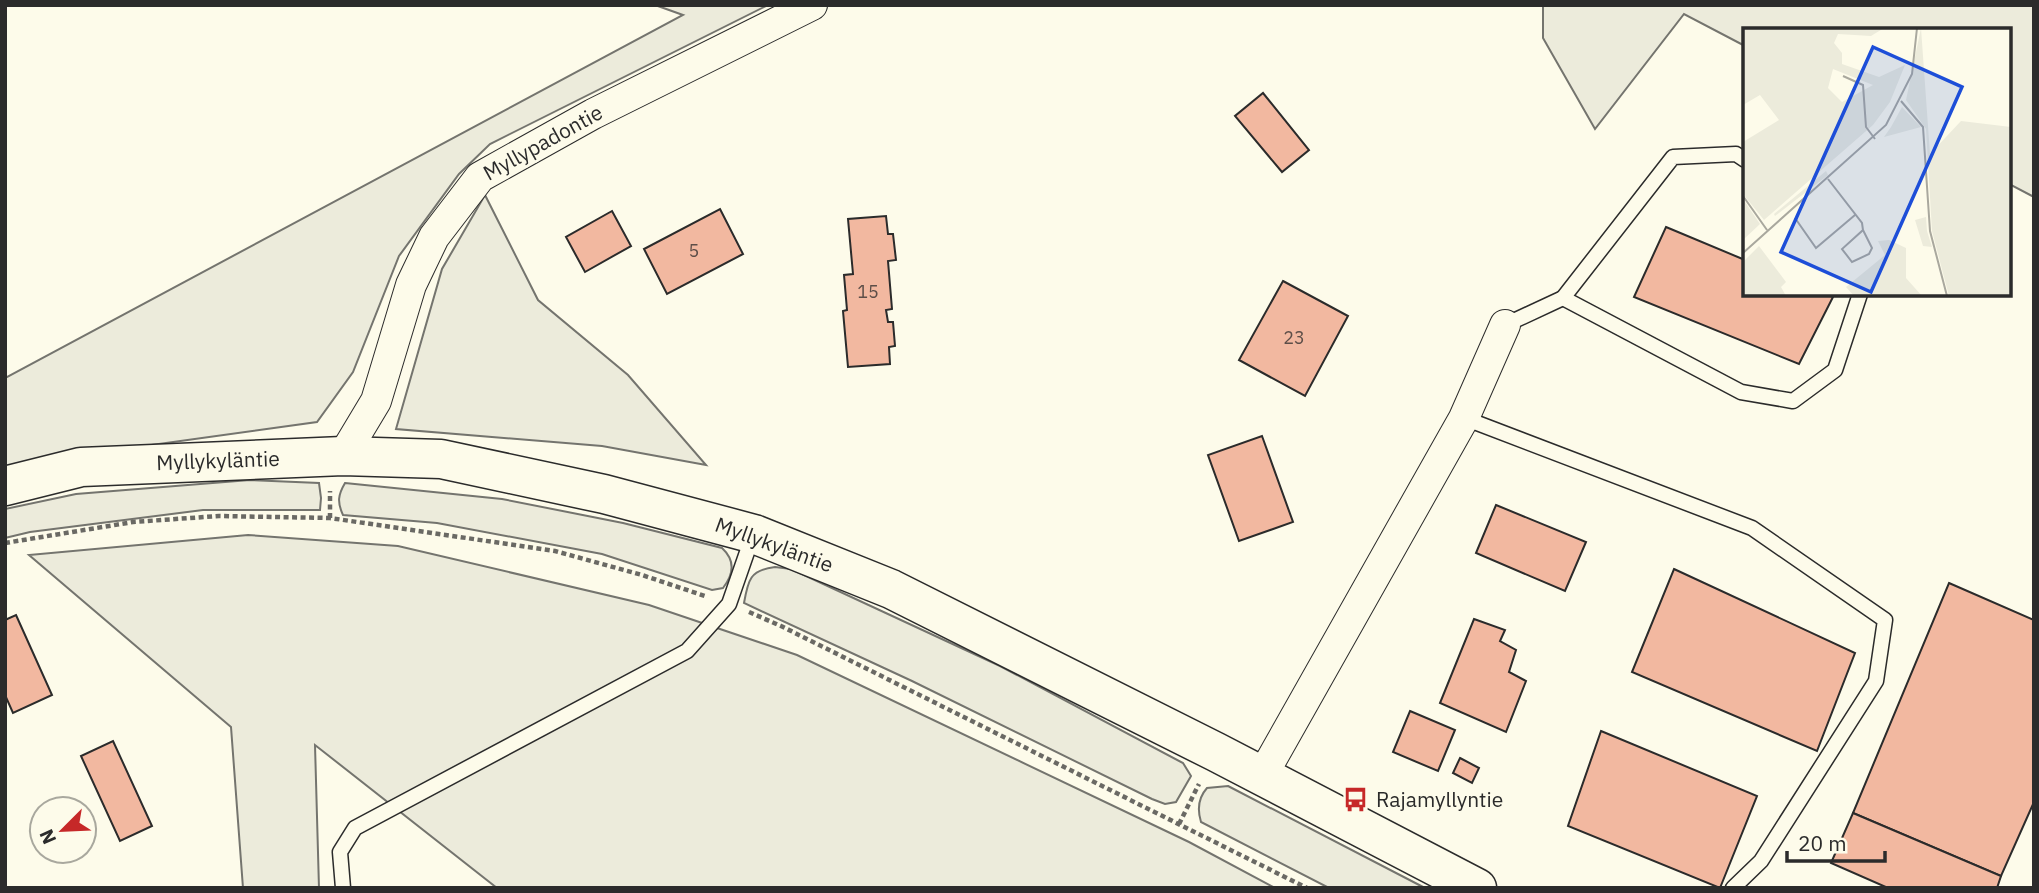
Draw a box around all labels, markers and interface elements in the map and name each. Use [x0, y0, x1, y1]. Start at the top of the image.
inset map [1743, 28, 2011, 296]
street label: Myllypadontie [478, 98, 607, 186]
house number: 5 [689, 239, 699, 262]
house number: 15 [857, 280, 879, 303]
house number: 23 [1283, 326, 1305, 349]
street label: Myllykyläntie [156, 444, 280, 476]
street label: Myllykyläntie [711, 510, 837, 578]
place label: Rajamyllyntie [1376, 785, 1503, 813]
bus stop icon: Rajamyllyntie [1342, 786, 1370, 814]
north arrow [28, 795, 98, 865]
scale bar [1787, 820, 1885, 864]
text: N [34, 826, 61, 848]
text: 20 m [1798, 829, 1847, 857]

